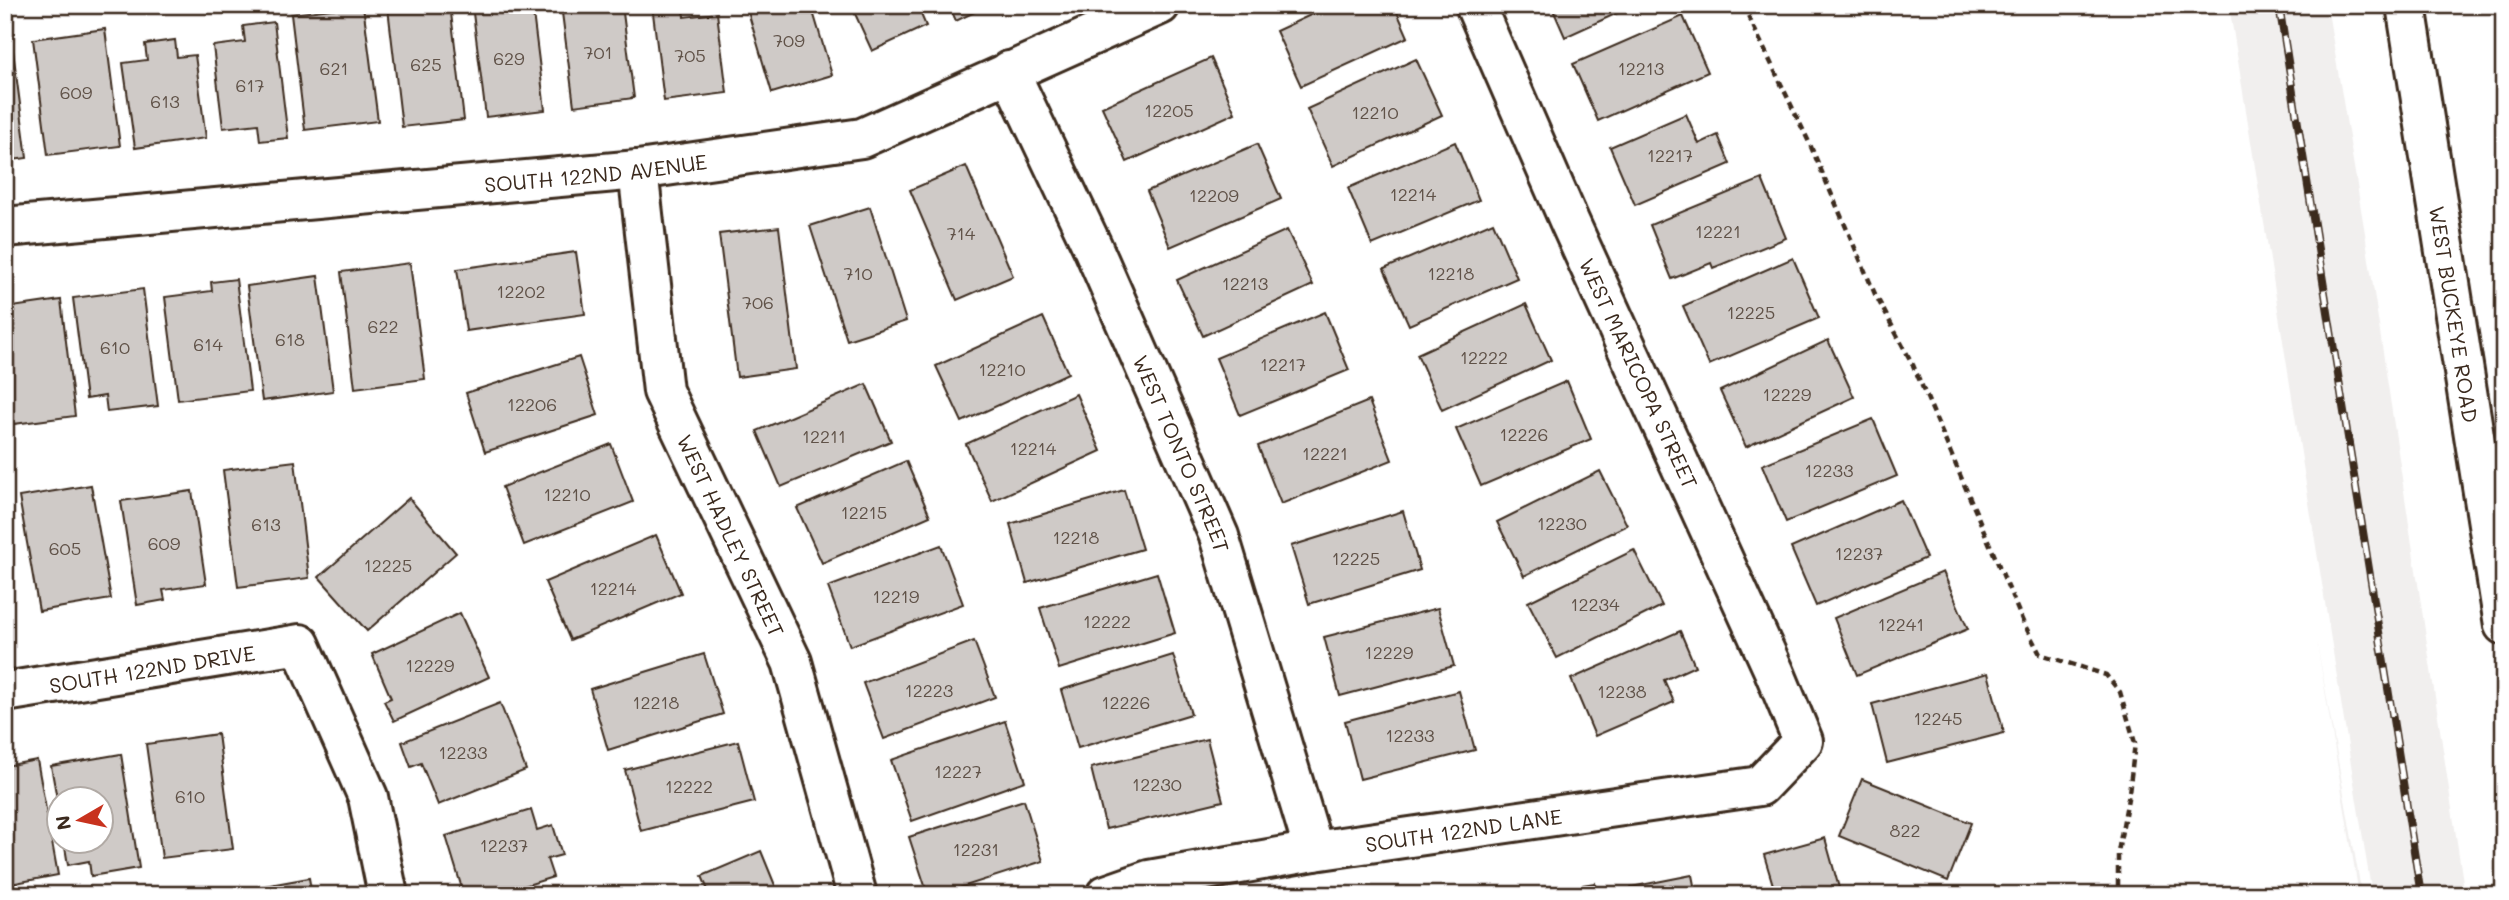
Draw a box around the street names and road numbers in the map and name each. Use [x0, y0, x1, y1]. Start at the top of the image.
street label: SOUTH 122ND AVENUE [483, 147, 709, 197]
street label: WEST BUCKEYE ROAD [2424, 204, 2485, 425]
street label: WEST MARICOPA STREET [1574, 253, 1704, 493]
street label: WEST TONTO STREET [1128, 351, 1237, 555]
street label: WEST HADLEY STREET [672, 429, 791, 641]
street label: SOUTH 122ND DRIVE [47, 638, 257, 698]
street label: SOUTH 122ND LANE [1363, 802, 1564, 857]

